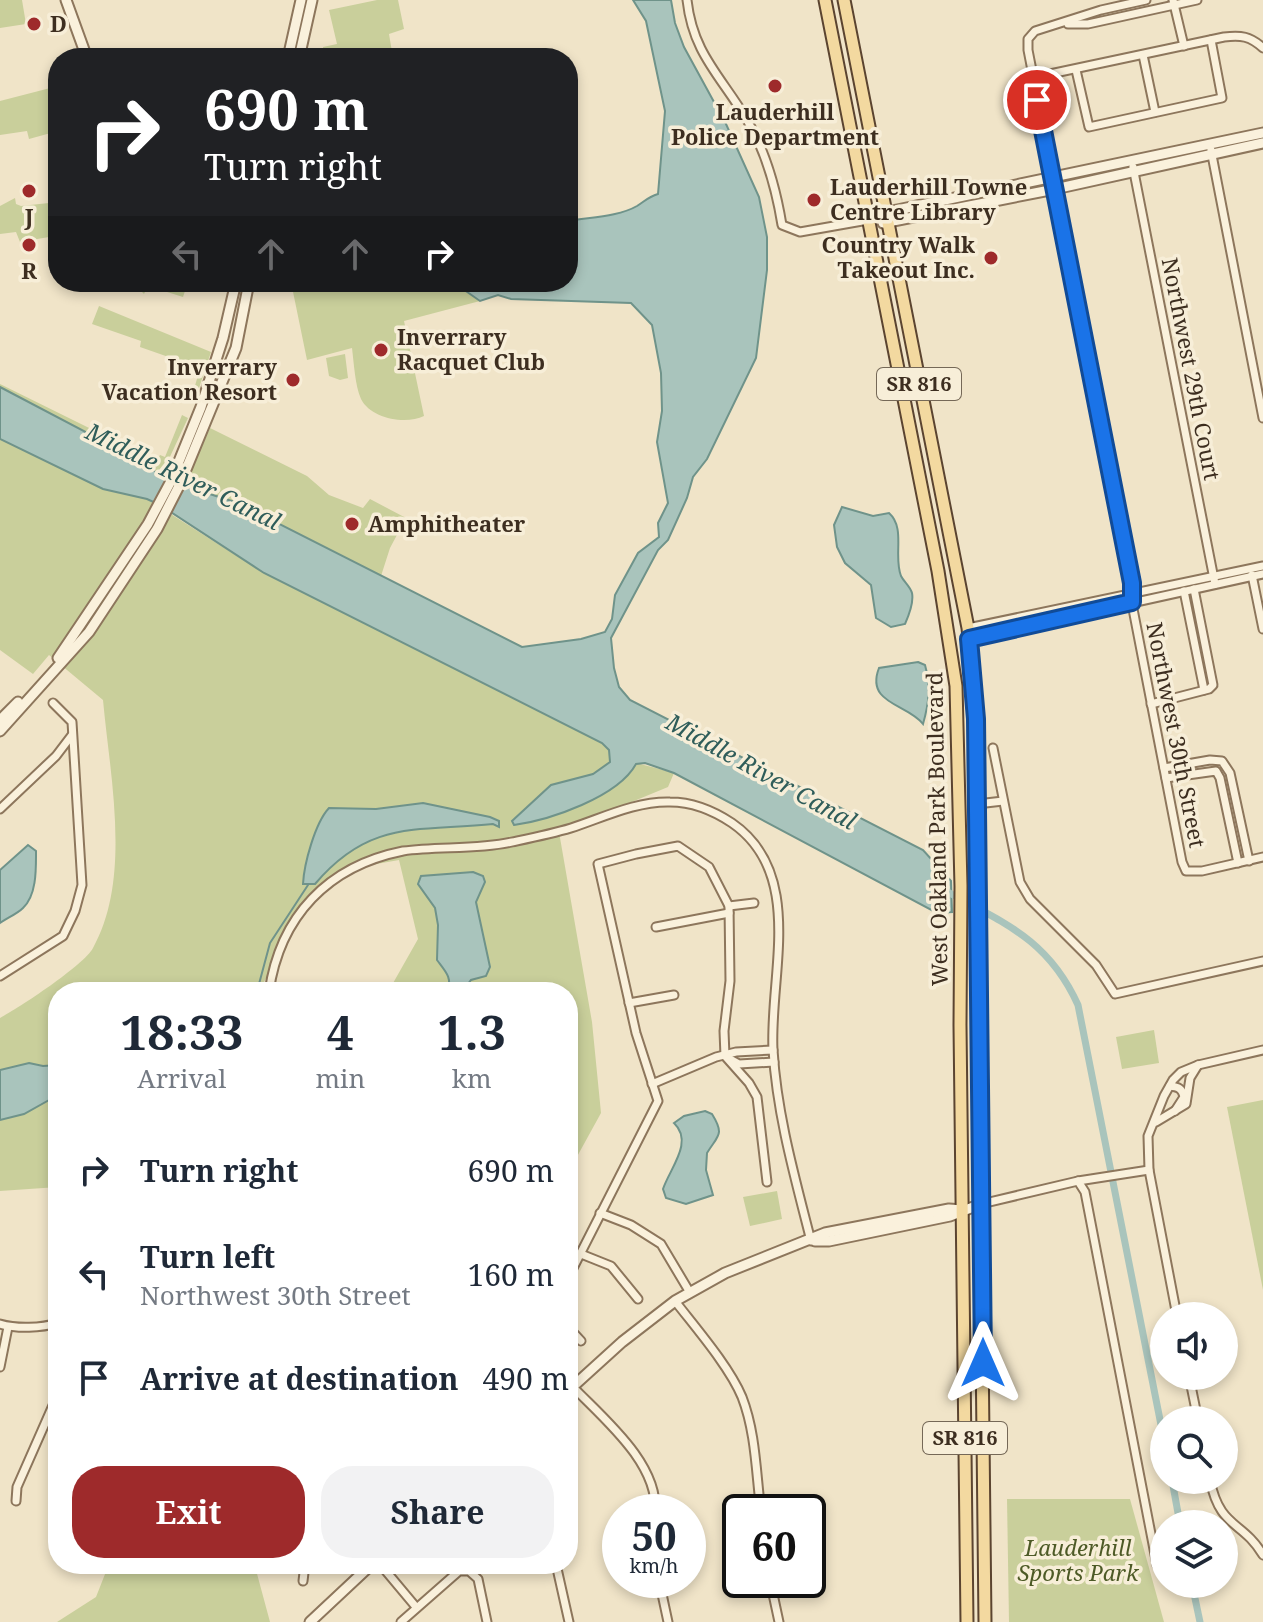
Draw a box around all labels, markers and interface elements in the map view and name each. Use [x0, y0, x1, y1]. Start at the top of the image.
place label: D [50, 8, 67, 38]
marker: D [25, 15, 43, 33]
pin [1003, 66, 1071, 134]
text: 690 m [204, 70, 369, 146]
marker: Lauderhill Police Department [766, 77, 784, 95]
icon: arrive [1015, 78, 1059, 122]
icon: right [72, 80, 176, 184]
place label: Lauderhill Police Department [671, 96, 879, 151]
text: Turn right [204, 142, 382, 191]
place label: Lauderhill Towne Centre Library [830, 171, 1027, 226]
marker: J [20, 182, 38, 200]
marker: Lauderhill Towne Centre Library [805, 191, 823, 209]
place label: J [24, 201, 34, 231]
place label: Country Walk Takeout Inc. [822, 229, 975, 284]
icon: left [165, 232, 209, 276]
icon: ahead [249, 232, 293, 276]
icon: ahead [333, 232, 377, 276]
icon: right [417, 232, 461, 276]
marker: R [20, 236, 38, 254]
marker: Country Walk Takeout Inc. [982, 249, 1000, 267]
place label: R [21, 255, 37, 285]
street label: Northwest 29th Court [1156, 255, 1228, 483]
place label: Inverrary Racquet Club [397, 321, 545, 376]
marker: Inverrary Racquet Club [372, 341, 390, 359]
place label: Inverrary Vacation Resort [102, 351, 277, 406]
road number: SR 816 [877, 368, 961, 400]
marker: Inverrary Vacation Resort [284, 371, 302, 389]
water label: Middle River Canal [80, 414, 287, 537]
place label: Amphitheater [368, 508, 526, 538]
marker: Amphitheater [343, 515, 361, 533]
street label: Northwest 30th Street [1140, 620, 1214, 850]
street label: West Oakland Park Boulevard [918, 671, 954, 986]
water label: Middle River Canal [660, 704, 863, 837]
text: 18:33 [120, 999, 243, 1064]
text: 4 [327, 999, 354, 1064]
text: 1.3 [437, 999, 506, 1064]
text: Arrival [137, 1060, 226, 1096]
text: min [316, 1060, 365, 1096]
text: km [452, 1060, 491, 1096]
icon: right [72, 1148, 116, 1192]
text: Turn right [140, 1150, 298, 1191]
text: 690 m [468, 1150, 554, 1191]
text: Turn left [140, 1236, 275, 1277]
icon: left [72, 1252, 116, 1296]
text: 160 m [468, 1254, 554, 1295]
text: Northwest 30th Street [140, 1277, 411, 1313]
map controls [1150, 1302, 1238, 1598]
button: sound [1150, 1302, 1238, 1390]
position arrow [941, 1321, 1025, 1405]
icon: arrive [72, 1356, 116, 1400]
text: Arrive at destination [140, 1358, 459, 1399]
text: 490 m [483, 1358, 569, 1399]
button: search [1150, 1406, 1238, 1494]
road number: SR 816 [923, 1422, 1007, 1454]
button: Exit [72, 1466, 305, 1558]
button: Share [321, 1466, 554, 1558]
speed limit sign: 60 [722, 1494, 826, 1598]
text: 50 [631, 1508, 677, 1563]
button: layers [1150, 1510, 1238, 1598]
park label: Lauderhill Sports Park [1018, 1532, 1140, 1587]
text: km/h [629, 1552, 679, 1579]

